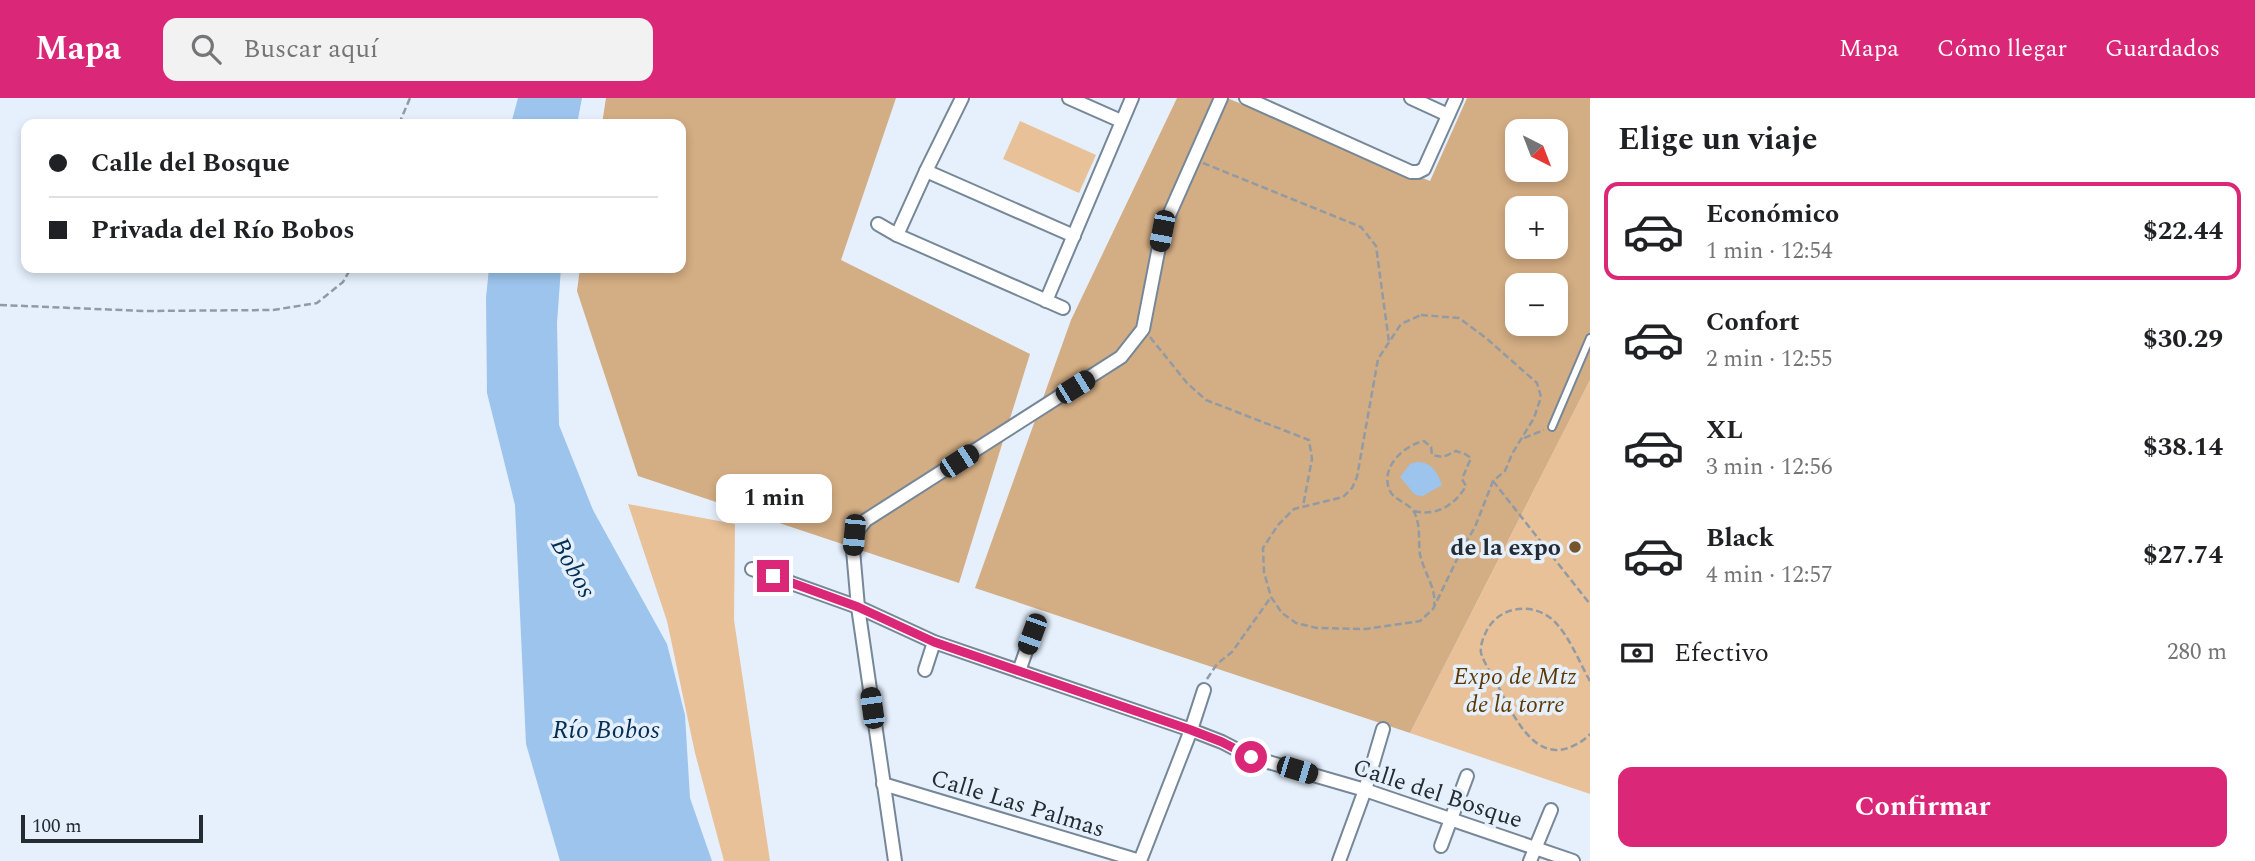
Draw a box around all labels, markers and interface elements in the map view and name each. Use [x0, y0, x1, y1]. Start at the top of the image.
search box [163, 18, 653, 81]
text: Mapa [35, 24, 121, 74]
text: Buscar aquí [243, 29, 378, 69]
icon: search [187, 30, 225, 68]
text: Mapa [1839, 31, 1899, 67]
text: Cómo llegar [1937, 31, 2067, 67]
text: Guardados [2105, 31, 2220, 67]
text: Elige un viaje [1618, 115, 1818, 164]
north arrow [1505, 119, 1568, 182]
map controls [1505, 119, 1568, 336]
text: Calle del Bosque [91, 143, 290, 183]
text: Económico [1706, 194, 1839, 234]
button: + [1505, 196, 1568, 259]
icon: car [1622, 200, 1685, 263]
car [1148, 208, 1177, 254]
text: Privada del Río Bobos [91, 210, 355, 250]
text: $22.44 [2143, 211, 2223, 251]
text: 1 min · 12:54 [1706, 234, 1833, 269]
button: − [1505, 273, 1568, 336]
text: Confort [1706, 302, 1800, 342]
icon: car [1622, 308, 1685, 371]
text: $30.29 [2143, 319, 2223, 359]
text: 2 min · 12:55 [1706, 342, 1833, 377]
car [1052, 367, 1099, 407]
text: XL [1706, 410, 1743, 450]
icon: car [1622, 416, 1685, 479]
text: $38.14 [2143, 427, 2223, 467]
car [936, 441, 983, 481]
text: 3 min · 12:56 [1706, 450, 1833, 485]
callout: 1 min [715, 475, 831, 524]
text: 1 min [743, 481, 805, 516]
car [842, 513, 867, 557]
text: Black [1706, 518, 1774, 558]
icon: car [1622, 524, 1685, 587]
water label: Bobos [540, 530, 606, 605]
place label: de la expo [1450, 530, 1561, 566]
text: $27.74 [2143, 535, 2223, 575]
marker: de la expo [1567, 539, 1583, 555]
text: 4 min · 12:57 [1706, 558, 1833, 593]
route end [757, 560, 789, 592]
car [1015, 611, 1050, 657]
text: Efectivo [1674, 633, 1769, 673]
icon: cash [1618, 634, 1656, 672]
text: 280 m [2167, 635, 2227, 670]
park label: Expo de Mtz de la torre [1453, 659, 1577, 723]
car [859, 686, 886, 730]
water label: Río Bobos [552, 710, 660, 750]
route start [1235, 741, 1267, 773]
street label: Calle del Bosque [1348, 750, 1527, 838]
car [1274, 754, 1321, 786]
street label: Calle Las Palmas [926, 760, 1109, 848]
button: Confirmar [1618, 767, 2227, 847]
scale bar [21, 812, 203, 844]
text: 100 m [32, 812, 82, 841]

